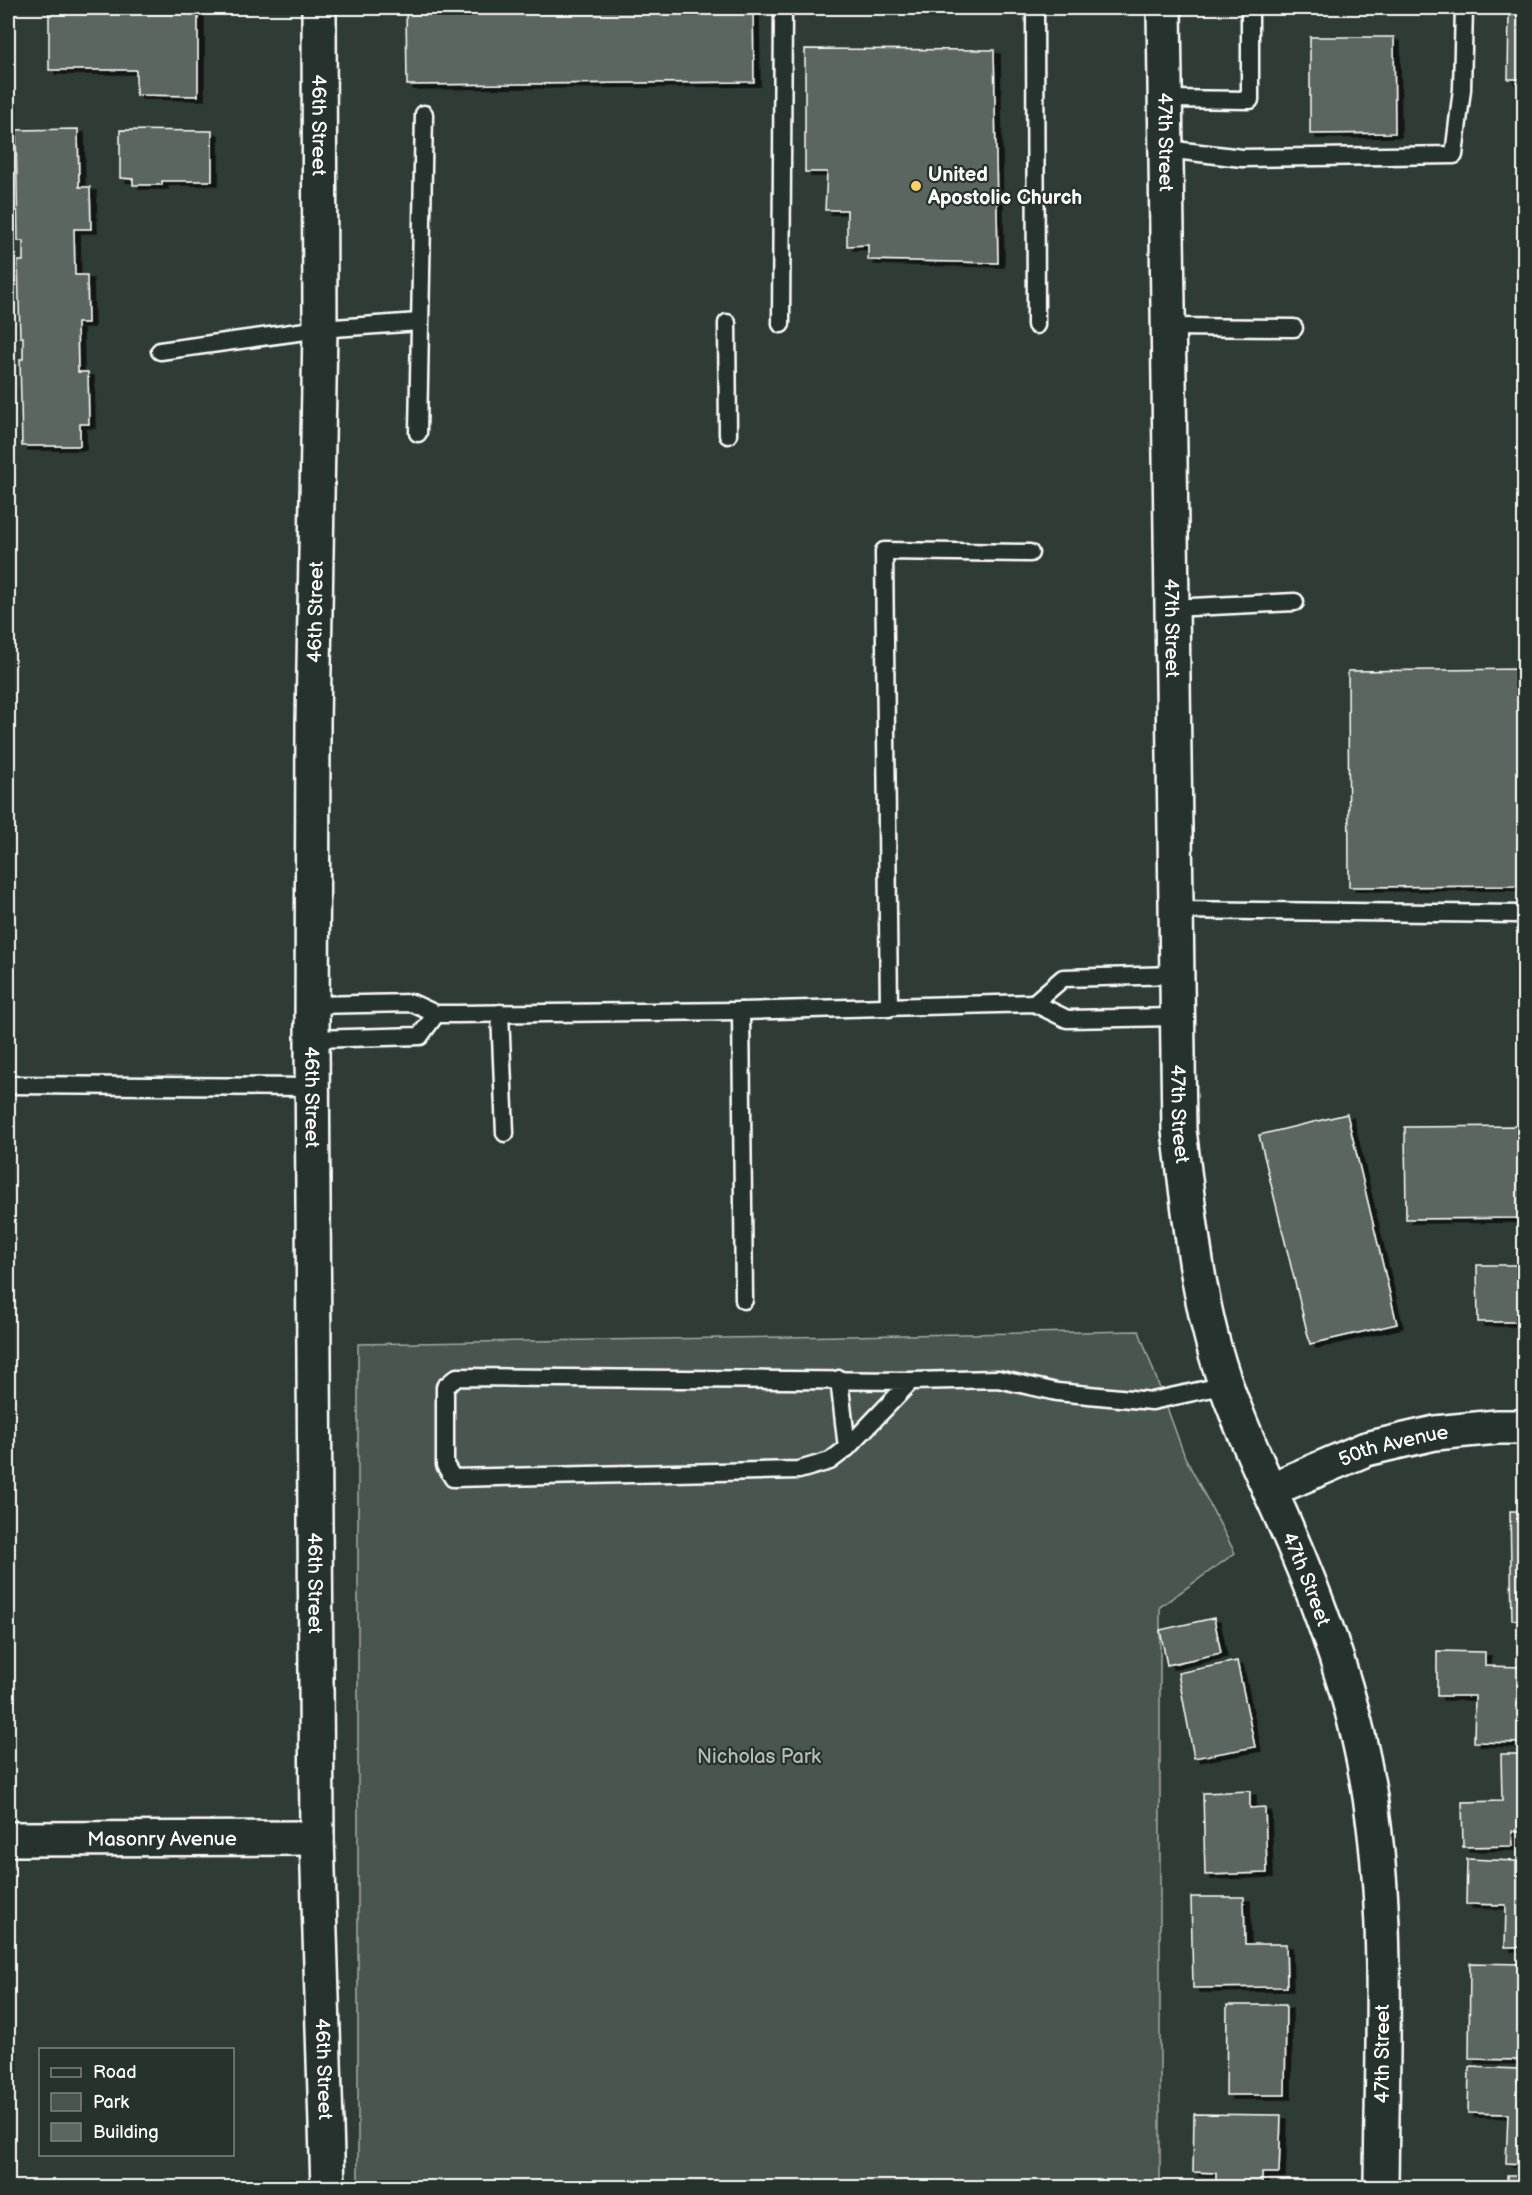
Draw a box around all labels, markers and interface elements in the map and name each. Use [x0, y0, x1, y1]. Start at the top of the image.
street label: 46th Street [306, 74, 331, 176]
street label: 47th Street [1152, 92, 1177, 192]
place label: United Apostolic Church [927, 163, 1082, 210]
marker: United Apostolic Church [909, 179, 923, 193]
street label: 46th Street [303, 561, 329, 663]
street label: 47th Street [1159, 578, 1184, 678]
street label: 46th Street [299, 1046, 324, 1148]
street label: 47th Street [1165, 1064, 1194, 1165]
street label: 50th Avenue [1335, 1421, 1450, 1472]
street label: 47th Street [1277, 1528, 1335, 1629]
street label: 46th Street [302, 1532, 327, 1634]
park label: Nicholas Park [697, 1745, 821, 1769]
street label: Masonry Avenue [87, 1827, 237, 1852]
street label: 47th Street [1371, 2004, 1395, 2104]
street label: 46th Street [310, 2018, 337, 2120]
legend [39, 2048, 234, 2156]
text: Road [93, 2062, 137, 2083]
text: Park [93, 2092, 129, 2113]
text: Building [93, 2122, 159, 2143]

